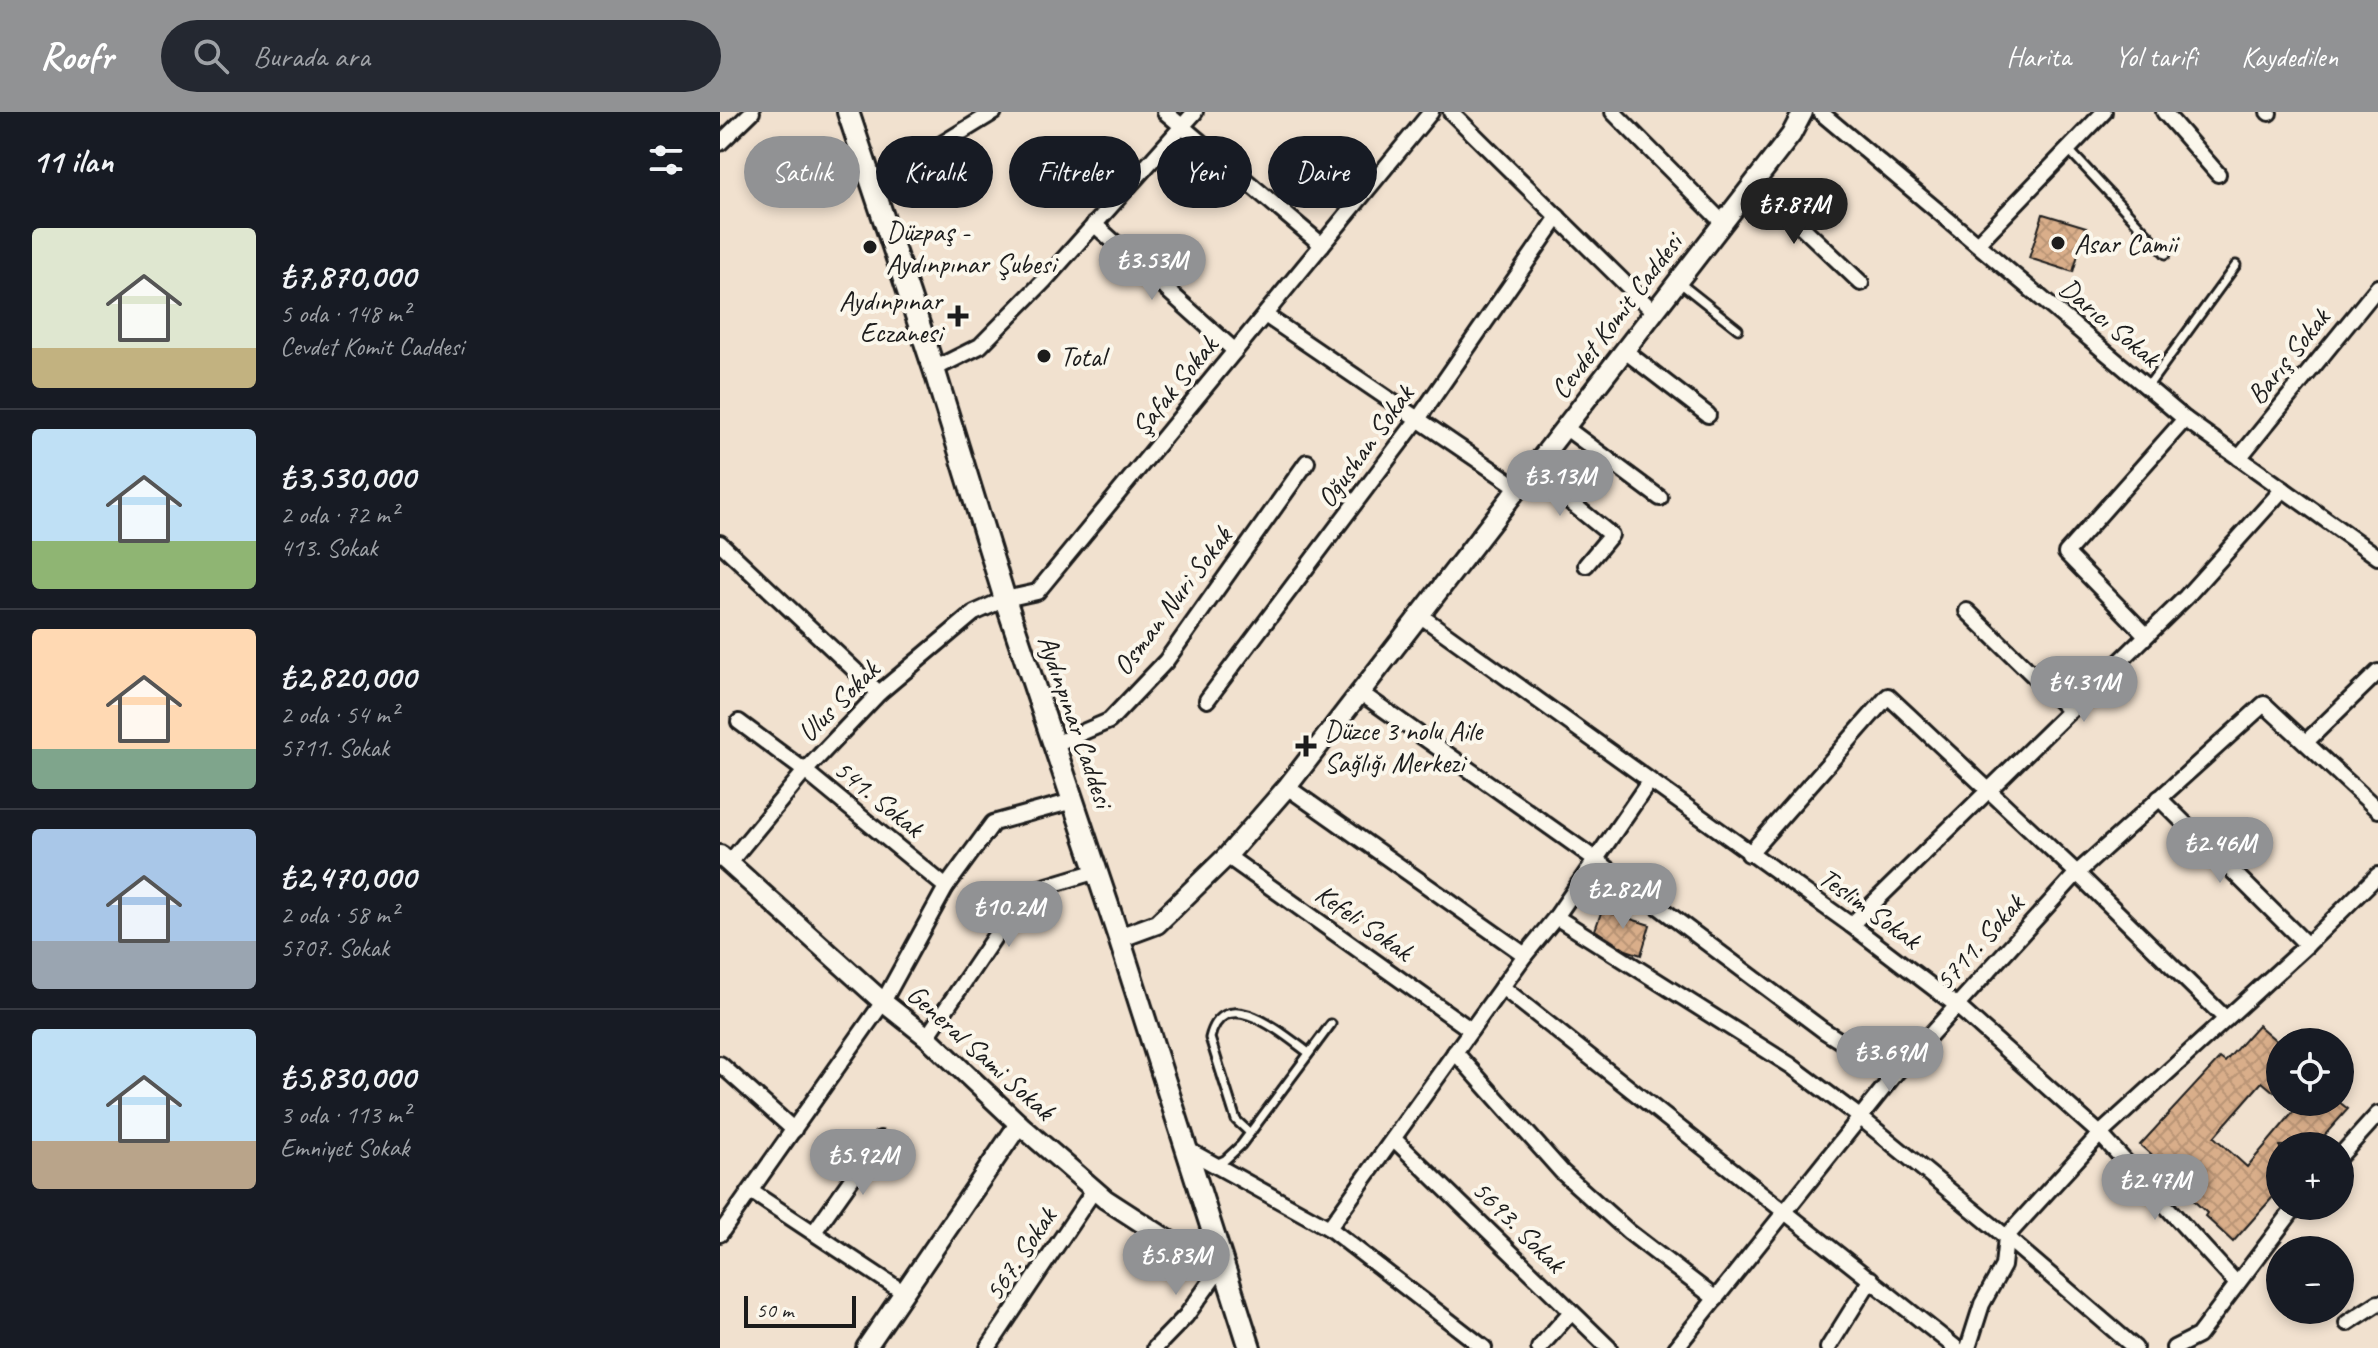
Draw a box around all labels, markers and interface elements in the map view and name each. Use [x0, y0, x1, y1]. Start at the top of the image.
search box [161, 20, 721, 92]
text: Roofr [40, 33, 113, 80]
icon: search [189, 34, 233, 78]
text: Burada ara [253, 37, 370, 75]
text: Harita [2007, 39, 2071, 74]
text: Yol tarifi [2115, 39, 2197, 74]
text: Kaydedilen [2241, 39, 2338, 74]
chip: Satılık [744, 136, 860, 208]
chip: Kiralık [876, 136, 993, 208]
chip: Filtreler [1009, 136, 1141, 208]
chip: Yeni [1157, 136, 1252, 208]
chip: Daire [1268, 136, 1377, 208]
icon: filters [644, 138, 688, 182]
text: 11 ilan [32, 139, 113, 182]
pin: ₺7.87M [1729, 178, 1859, 246]
text: ₺7.87M [1759, 187, 1829, 220]
place label: Düzpaş - Aydınpınar Şubesi [886, 214, 1059, 281]
street label: Cevdet Komit Caddesi [1542, 223, 1692, 406]
place label: Asar Camii [2074, 226, 2181, 261]
pin: ₺3.53M [1087, 234, 1217, 302]
marker: Asar Camii [2049, 234, 2067, 252]
marker: Düzpaş - Aydınpınar Şubesi [861, 238, 879, 256]
text: ₺3.53M [1117, 243, 1187, 276]
text: ₺7,870,000 [280, 254, 416, 297]
icon: home [96, 260, 192, 356]
street label: Darıcı Sokak [2053, 270, 2169, 375]
place label: Aydınpınar Eczanesi [839, 283, 946, 350]
text: 5 oda · 148 m² [280, 297, 410, 330]
street label: Barış Sokak [2239, 300, 2338, 411]
marker: Aydınpınar Eczanesi [949, 307, 967, 325]
street label: Şafak Sokak [1123, 327, 1227, 443]
text: Cevdet Komit Caddesi [280, 330, 464, 363]
place label: Total [1060, 339, 1111, 374]
marker: Total [1035, 347, 1053, 365]
street label: Oğushan Sokak [1309, 376, 1422, 514]
pin: ₺3.13M [1495, 450, 1625, 518]
text: ₺3,530,000 [280, 455, 415, 498]
text: ₺3.13M [1525, 459, 1595, 492]
icon: home [96, 461, 192, 557]
text: 2 oda · 72 m² [280, 498, 398, 531]
street label: Osman Nuri Sokak [1105, 518, 1240, 682]
text: 413. Sokak [280, 531, 378, 564]
street label: Aydınpınar Caddesi [1030, 630, 1123, 815]
street label: Ulus Sokak [790, 651, 888, 749]
text: ₺2,820,000 [280, 655, 416, 698]
pin: ₺4.31M [2019, 656, 2149, 724]
icon: home [96, 661, 192, 757]
text: ₺4.31M [2049, 665, 2119, 698]
text: 2 oda · 54 m² [280, 698, 398, 731]
place label: Düzce 3 nolu Aile Sağlığı Merkezi [1324, 713, 1484, 780]
text: 5711. Sokak [280, 731, 389, 764]
marker: Düzce 3 nolu Aile Sağlığı Merkezi [1295, 735, 1317, 757]
street label: 541. Sokak [827, 751, 932, 846]
pin: ₺2.46M [2155, 817, 2285, 885]
text: ₺2.46M [2184, 826, 2256, 859]
text: ₺2,470,000 [280, 855, 416, 898]
street label: Teslim Sokak [1812, 859, 1929, 958]
icon: home [96, 861, 192, 957]
pin: ₺2.82M [1558, 863, 1688, 931]
text: ₺2.82M [1588, 872, 1658, 905]
street label: Kefeli Sokak [1309, 876, 1422, 970]
pin: ₺10.2M [944, 881, 1074, 949]
street label: 5711. Sokak [1927, 885, 2033, 997]
text: ₺10.2M [974, 890, 1044, 923]
text: 2 oda · 58 m² [280, 898, 398, 931]
text: 5707. Sokak [280, 931, 389, 964]
street label: General Sami Sokak [900, 976, 1063, 1129]
pin: ₺3.69M [1825, 1026, 1955, 1094]
map controls [2266, 1028, 2354, 1324]
button: locate [2266, 1028, 2354, 1116]
text: ₺3.69M [1854, 1035, 1926, 1068]
text: ₺5,830,000 [280, 1055, 415, 1098]
icon: home [96, 1061, 192, 1157]
text: 3 oda · 113 m² [280, 1098, 410, 1131]
pin: ₺5.92M [798, 1129, 928, 1197]
text: Emniyet Sokak [280, 1131, 409, 1164]
button: + [2266, 1132, 2354, 1220]
text: ₺5.92M [828, 1138, 898, 1171]
pin: ₺2.47M [2090, 1154, 2220, 1222]
text: ₺2.47M [2120, 1163, 2190, 1196]
street label: 5693. Sokak [1465, 1172, 1574, 1281]
street label: 567. Sokak [976, 1199, 1065, 1307]
pin: ₺5.83M [1111, 1229, 1241, 1297]
button: − [2266, 1236, 2354, 1324]
text: ₺5.83M [1141, 1238, 1211, 1271]
scale bar [744, 1292, 856, 1328]
text: 50 m [756, 1296, 793, 1324]

